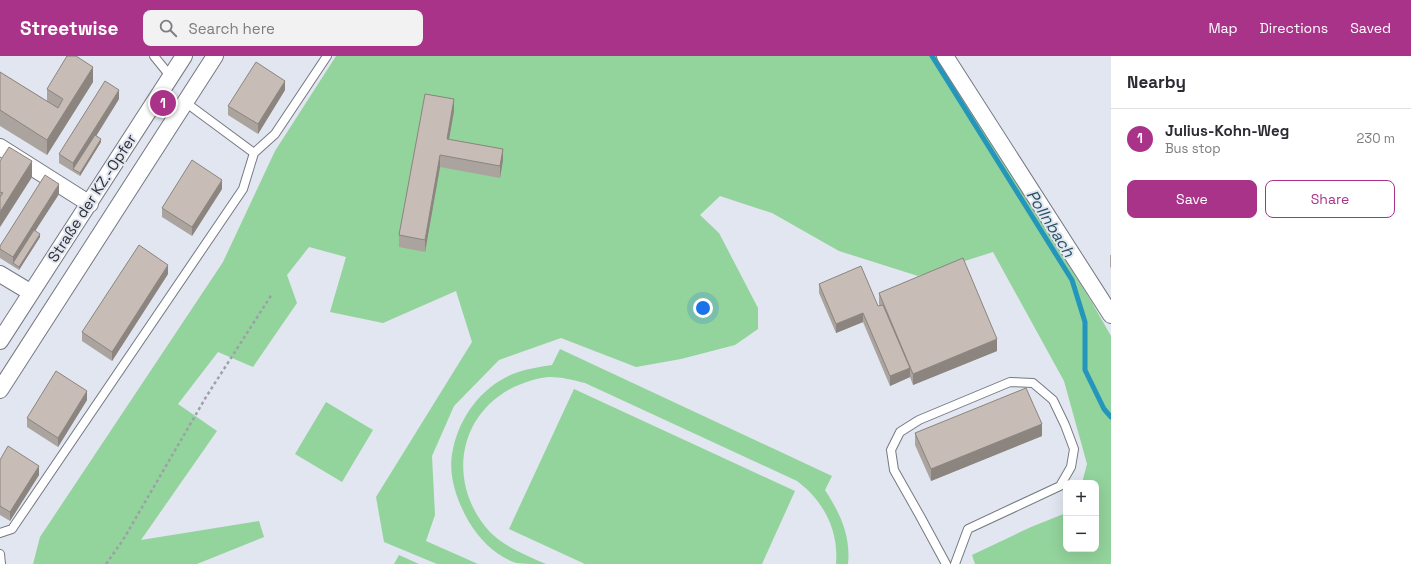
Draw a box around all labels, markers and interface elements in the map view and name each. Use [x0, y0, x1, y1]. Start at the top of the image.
search box [143, 10, 423, 46]
text: Streetwise [20, 16, 119, 41]
icon: search [157, 17, 179, 39]
text: Search here [189, 19, 275, 38]
text: Map [1208, 19, 1238, 37]
text: Directions [1260, 19, 1328, 37]
text: Saved [1350, 19, 1391, 37]
text: Nearby [1127, 71, 1186, 93]
pin: 1 [150, 88, 176, 118]
text: Julius-Kohn-Weg [1165, 121, 1289, 140]
street label: Straße der KZ.-Opfer [43, 130, 140, 265]
text: 1 [1137, 130, 1143, 147]
text: 230 m [1357, 130, 1395, 147]
text: Bus stop [1165, 140, 1221, 157]
button: Save [1127, 180, 1257, 218]
button: Share [1265, 180, 1395, 218]
water label: Pollnbach [1022, 186, 1080, 262]
your location [693, 298, 713, 318]
map controls [1063, 480, 1099, 552]
button: + [1063, 480, 1099, 516]
button: − [1063, 516, 1099, 552]

